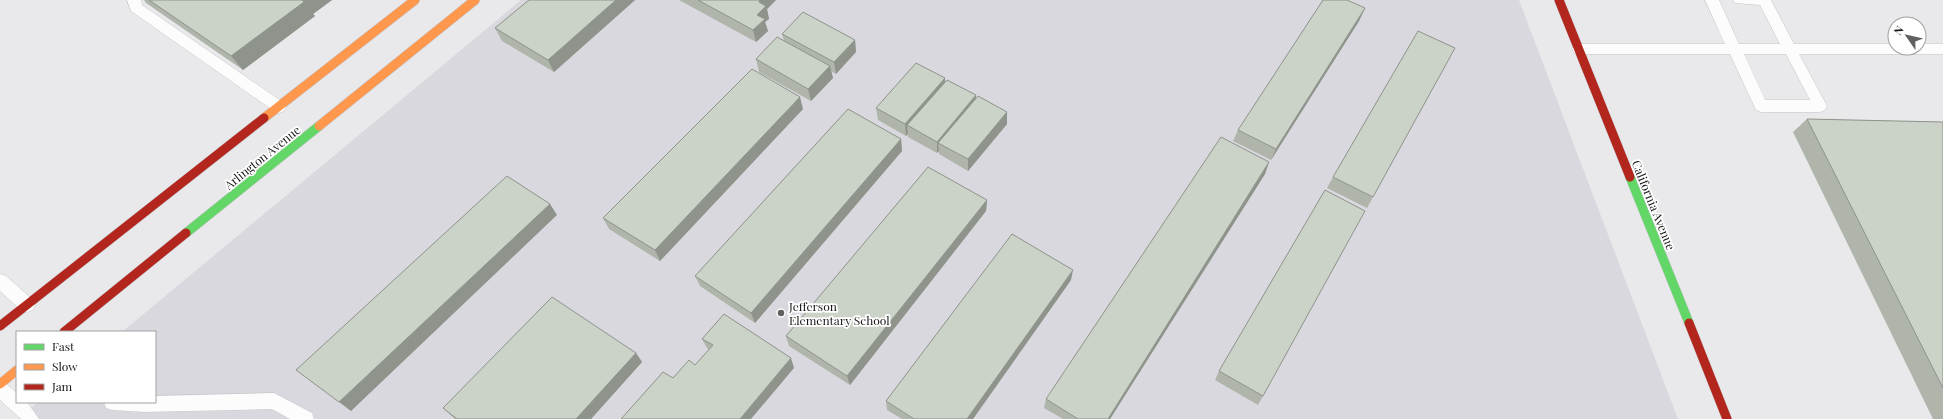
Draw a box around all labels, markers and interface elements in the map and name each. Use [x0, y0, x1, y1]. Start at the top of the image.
north arrow [1887, 16, 1927, 56]
text: N [1890, 23, 1907, 38]
street label: Arlington Avenue [220, 121, 303, 193]
street label: California Avenue [1629, 158, 1679, 252]
place label: Jefferson Elementary School [788, 298, 890, 328]
marker: Jefferson Elementary School [776, 308, 786, 318]
legend [16, 331, 156, 403]
text: Fast [52, 338, 75, 354]
text: Slow [52, 358, 78, 374]
text: Jam [51, 378, 73, 394]

